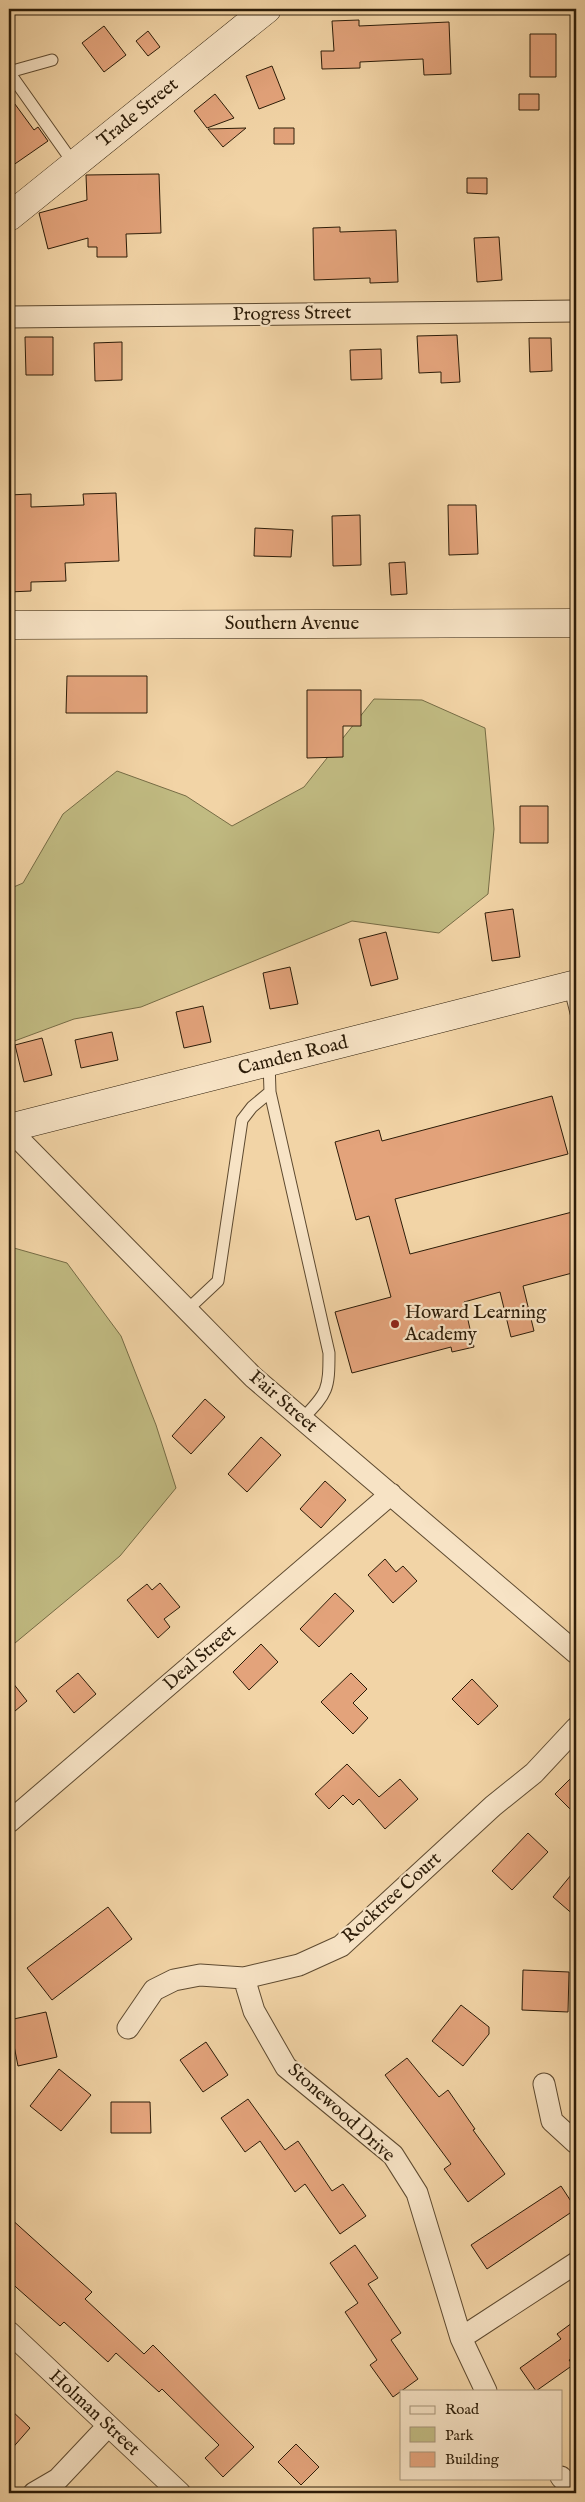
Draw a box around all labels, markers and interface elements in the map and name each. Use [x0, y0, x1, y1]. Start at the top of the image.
street label: Trade Street [92, 73, 184, 153]
street label: Progress Street [232, 301, 352, 327]
street label: Southern Avenue [225, 612, 359, 636]
street label: Camden Road [236, 1031, 351, 1081]
place label: Howard Learning Academy [404, 1301, 547, 1347]
marker: Howard Learning Academy [389, 1318, 401, 1330]
street label: Fair Street [244, 1366, 323, 1439]
street label: Deal Street [159, 1620, 242, 1696]
street label: Rocktree Court [337, 1847, 447, 1949]
street label: Stonewood Drive [282, 2058, 400, 2168]
street label: Holman Street [43, 2365, 145, 2462]
legend [400, 2390, 562, 2480]
text: Road [445, 2400, 480, 2419]
text: Park [445, 2426, 475, 2445]
text: Building [445, 2450, 500, 2469]

